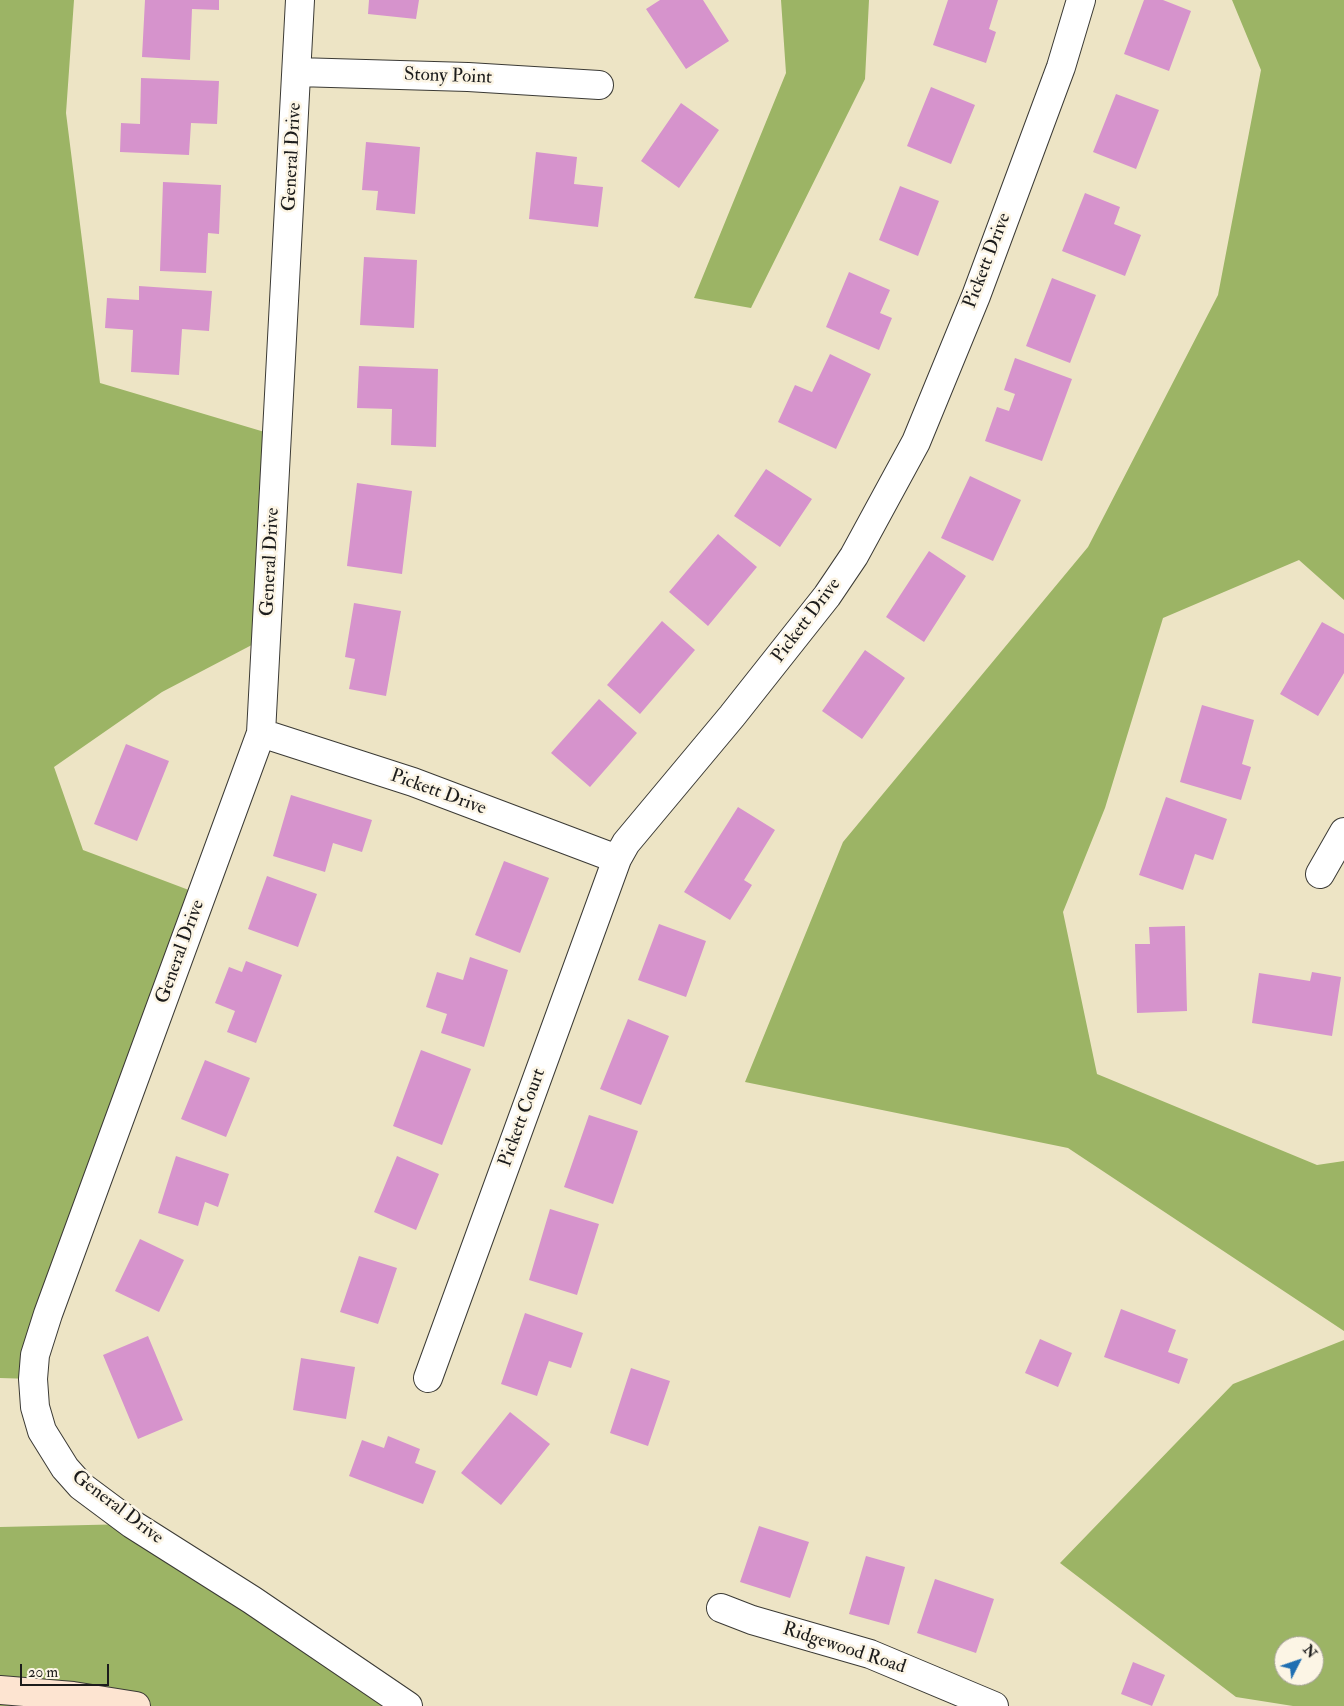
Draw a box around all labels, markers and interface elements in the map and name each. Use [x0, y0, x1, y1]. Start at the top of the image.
street label: Stony Point [403, 64, 493, 90]
street label: General Drive [279, 102, 307, 212]
street label: Pickett Drive [959, 210, 1017, 312]
street label: General Drive [257, 507, 285, 617]
street label: Pickett Drive [768, 574, 846, 668]
street label: Pickett Drive [387, 765, 489, 821]
street label: General Drive [152, 897, 210, 1007]
street label: Pickett Court [495, 1066, 551, 1170]
street label: General Drive [67, 1466, 167, 1550]
street label: Ridgewood Road [780, 1618, 908, 1680]
north arrow [1274, 1636, 1324, 1686]
text: N [1299, 1641, 1320, 1662]
scale bar [22, 1654, 111, 1686]
text: 20 m [28, 1663, 58, 1682]

